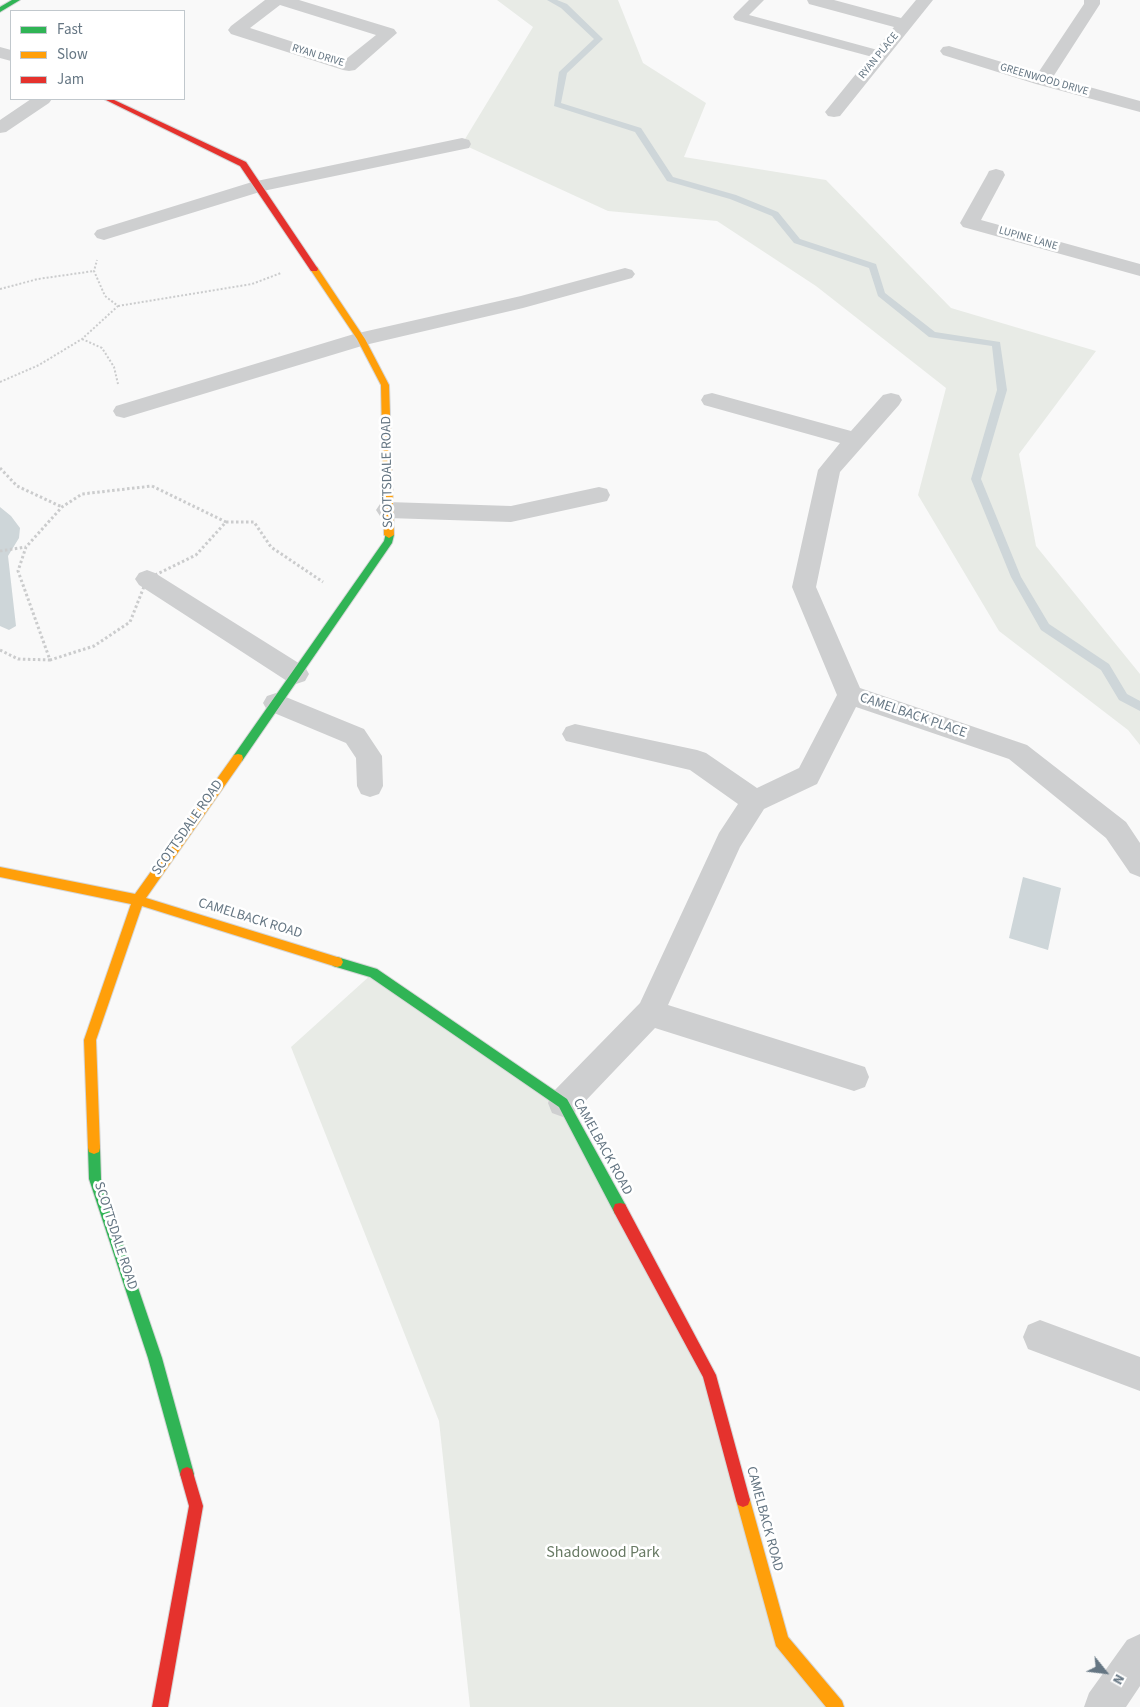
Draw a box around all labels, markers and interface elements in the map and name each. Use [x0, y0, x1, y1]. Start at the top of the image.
legend [10, 10, 185, 100]
text: Fast [57, 19, 83, 40]
street label: RYAN PLACE [856, 30, 902, 82]
street label: RYAN DRIVE [290, 42, 346, 70]
text: Slow [57, 44, 88, 65]
street label: GREENWOOD DRIVE [998, 61, 1090, 99]
text: Jam [57, 69, 84, 90]
street label: LUPINE LANE [997, 224, 1059, 254]
street label: SCOTTSDALE ROAD [379, 416, 397, 528]
street label: CAMELBACK PLACE [857, 690, 969, 742]
street label: SCOTTSDALE ROAD [149, 777, 227, 879]
street label: CAMELBACK ROAD [196, 895, 304, 943]
street label: CAMELBACK ROAD [569, 1096, 635, 1198]
street label: SCOTTSDALE ROAD [90, 1180, 140, 1292]
street label: CAMELBACK ROAD [742, 1465, 786, 1573]
park label: Shadowood Park [546, 1543, 660, 1563]
north arrow [1080, 1647, 1130, 1697]
text: N [1107, 1670, 1129, 1688]

